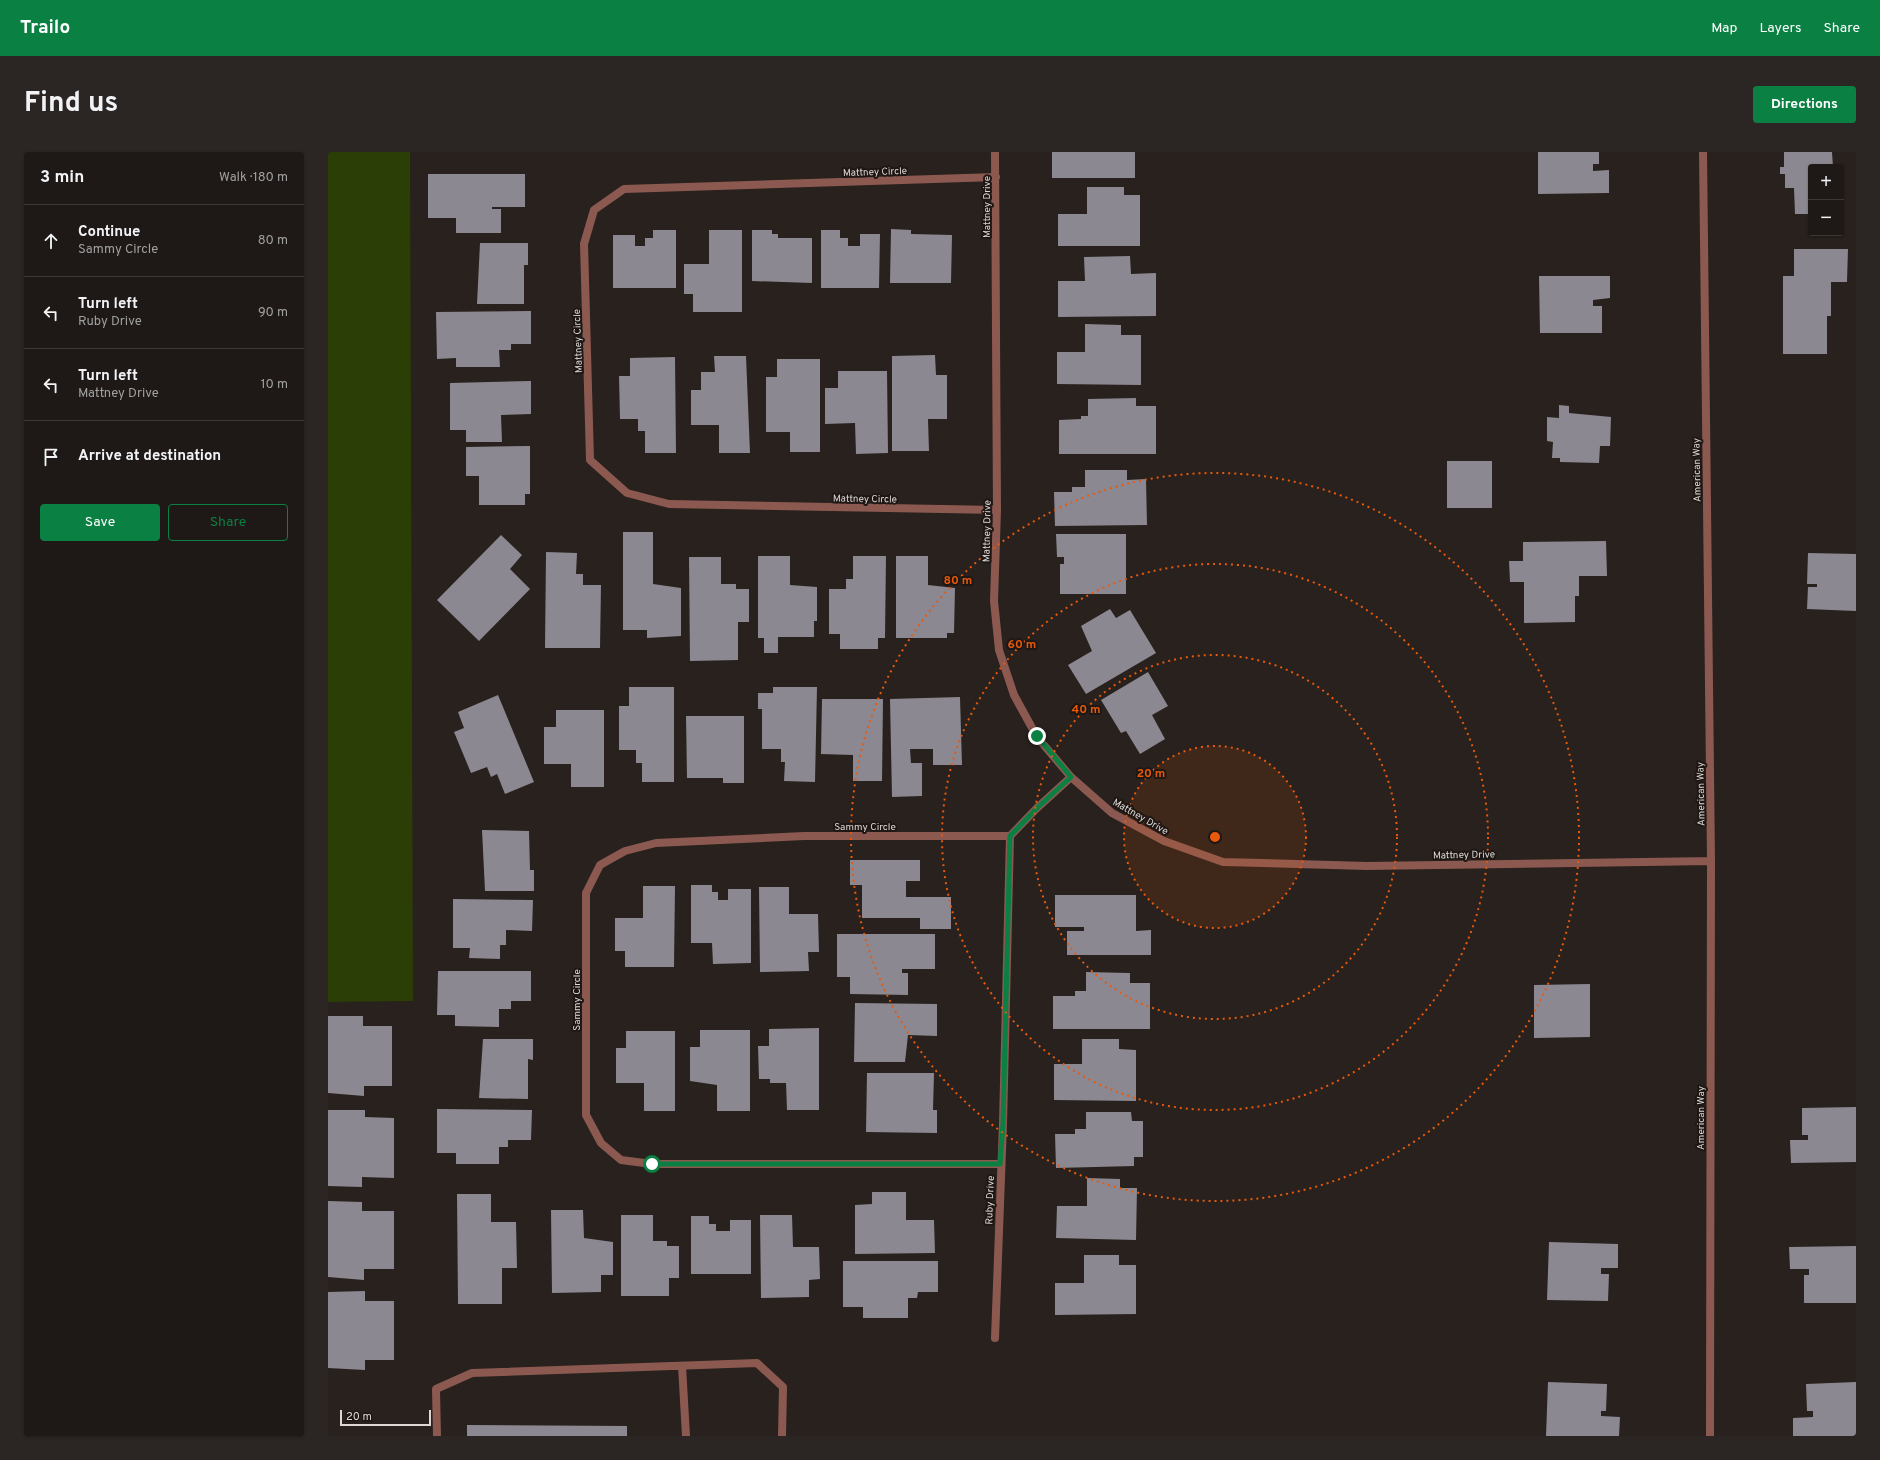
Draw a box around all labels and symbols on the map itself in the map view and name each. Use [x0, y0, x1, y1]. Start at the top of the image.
street label: Mattney Circle [843, 165, 907, 180]
street label: Mattney Drive [981, 176, 994, 238]
street label: Mattney Circle [571, 309, 586, 373]
street label: American Way [1690, 438, 1705, 502]
street label: Mattney Circle [833, 492, 897, 507]
street label: Mattney Drive [980, 500, 995, 562]
text: 80 m [944, 573, 972, 589]
text: 60 m [1008, 637, 1036, 653]
text: 40 m [1071, 702, 1101, 718]
route end [1028, 727, 1046, 745]
street label: American Way [1694, 762, 1709, 826]
text: 20 m [1137, 766, 1165, 782]
street label: Mattney Drive [1110, 796, 1170, 838]
street label: Sammy Circle [834, 821, 896, 834]
centre of rings [1208, 830, 1222, 844]
street label: Mattney Drive [1433, 848, 1495, 863]
street label: Sammy Circle [571, 969, 584, 1031]
street label: American Way [1695, 1086, 1708, 1150]
route start [643, 1155, 661, 1173]
street label: Ruby Drive [983, 1175, 998, 1225]
scale bar [340, 1408, 431, 1427]

